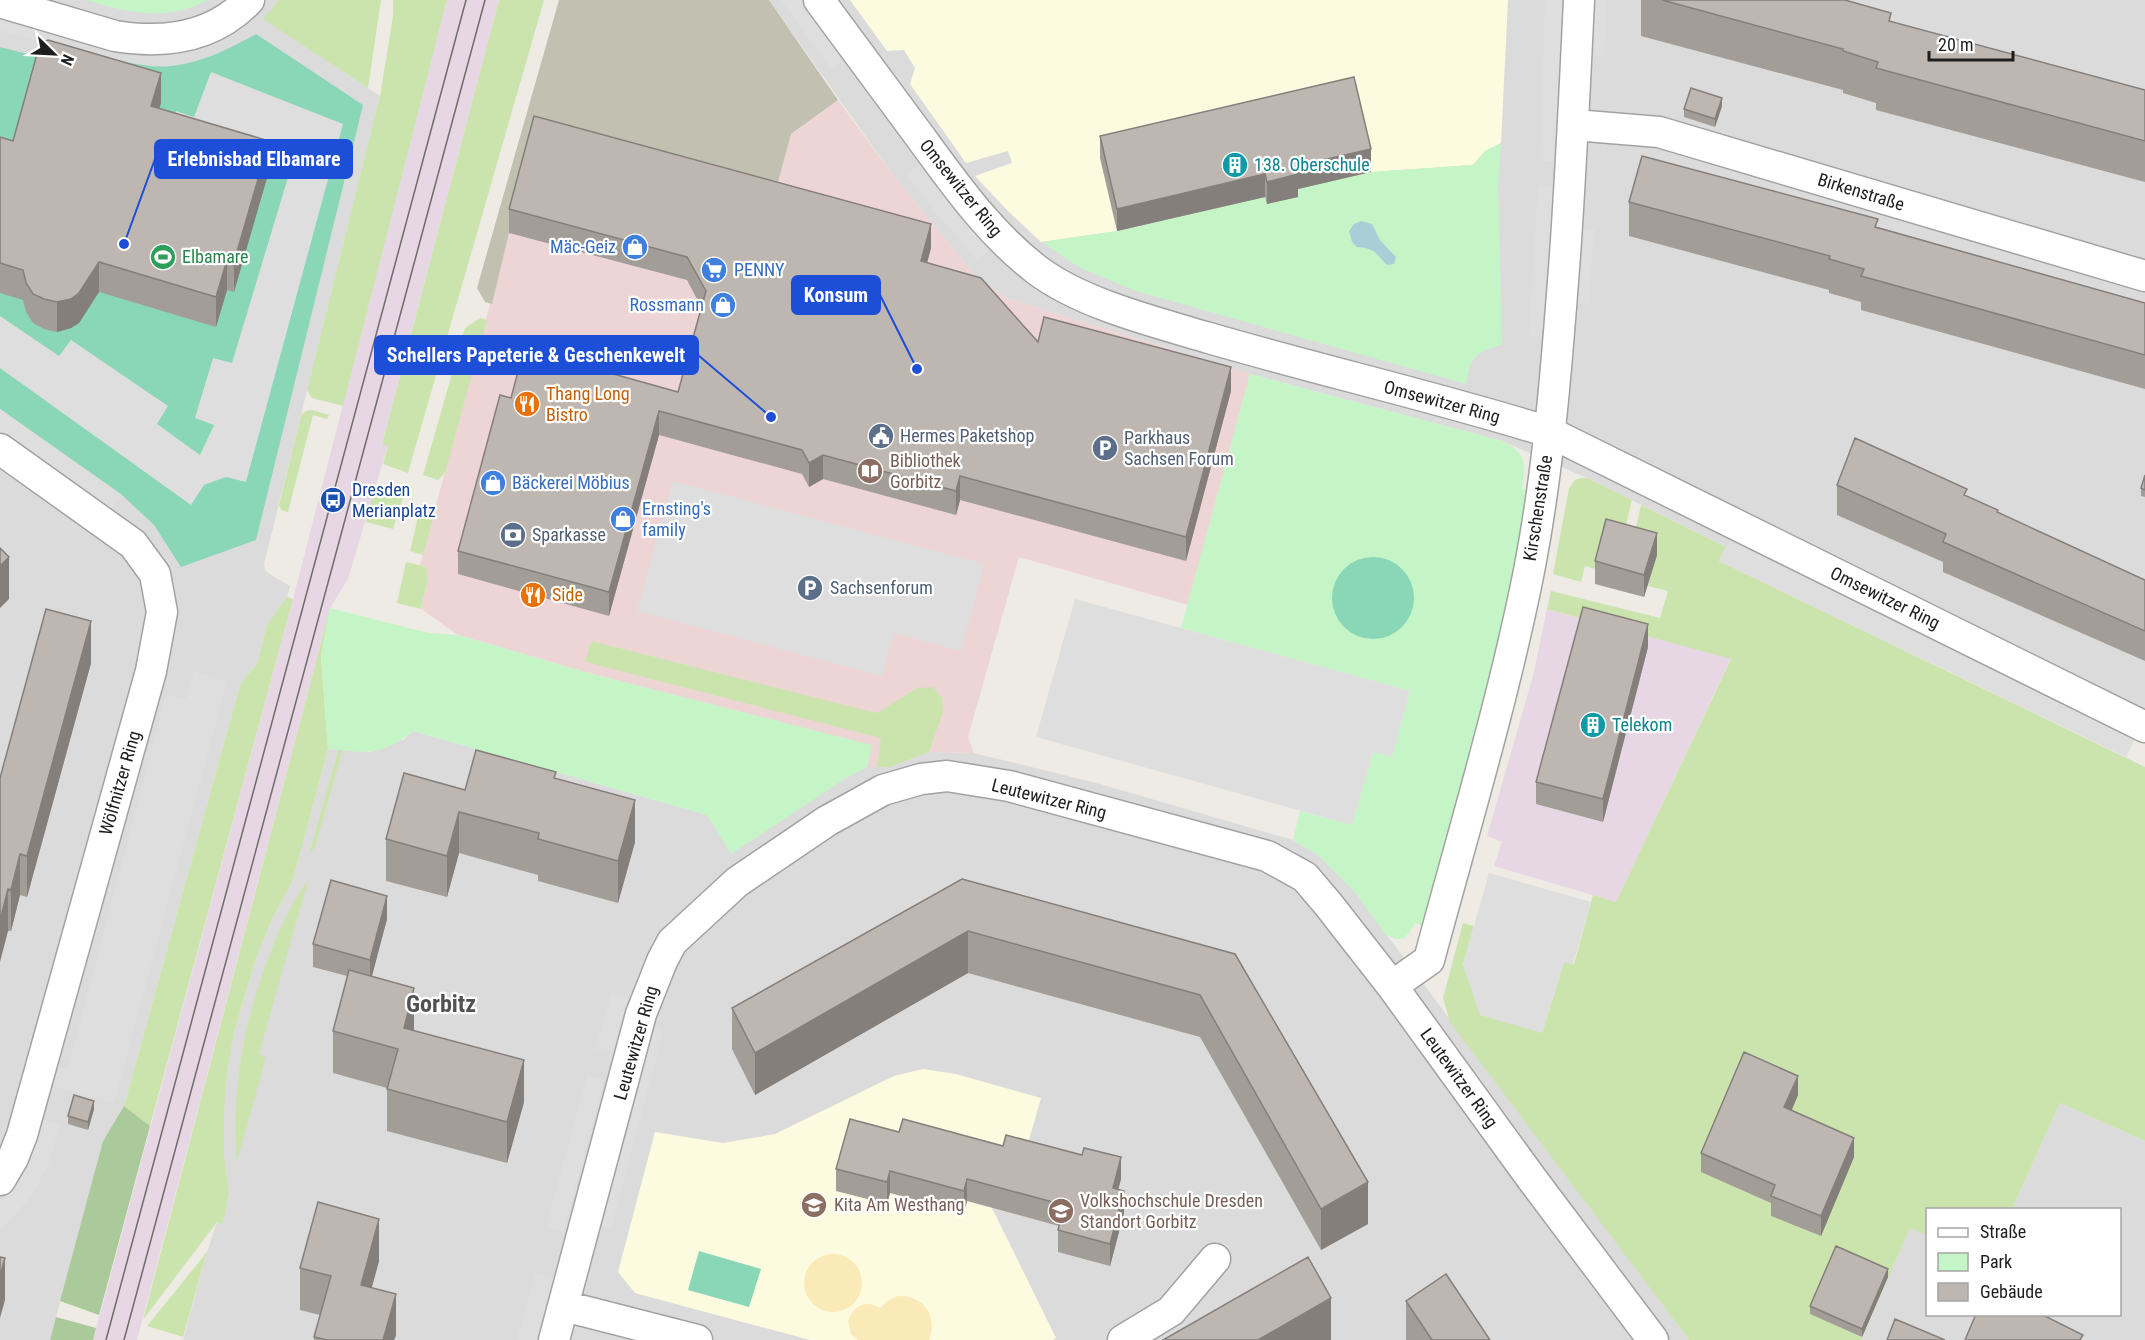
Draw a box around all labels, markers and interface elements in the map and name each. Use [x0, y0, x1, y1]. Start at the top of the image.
north arrow [24, 24, 84, 84]
scale bar [1929, 24, 2013, 62]
text: 20 m [1938, 34, 1973, 55]
text: N [57, 52, 78, 68]
street label: Omsewitzer Ring [916, 135, 1007, 241]
callout: Erlebnisbad Elbamare [155, 140, 352, 178]
text: Erlebnisbad Elbamare [167, 147, 341, 171]
building icon: 138. Oberschule [1220, 150, 1250, 180]
place label: 138. Oberschule [1254, 154, 1370, 175]
street label: Birkenstraße [1815, 168, 1907, 215]
shop icon: Mäc-Geiz [620, 232, 650, 262]
place label: Mäc-Geiz [550, 236, 616, 257]
sports icon: Elbamare [148, 242, 178, 272]
place label: Elbamare [182, 246, 249, 267]
supermarket icon: PENNY [699, 255, 729, 285]
place label: PENNY [734, 259, 785, 280]
callout: Konsum [792, 276, 880, 314]
text: Konsum [804, 283, 868, 307]
shop icon: Rossmann [708, 290, 738, 320]
place label: Rossmann [629, 294, 704, 315]
callout: Schellers Papeterie & Geschenkewelt [375, 336, 698, 374]
text: Schellers Papeterie & Geschenkewelt [387, 343, 685, 367]
street label: Omsewitzer Ring [1382, 376, 1502, 427]
place label: Thang Long Bistro [546, 383, 630, 425]
restaurant icon: Thang Long Bistro [512, 389, 542, 419]
public building icon: Hermes Paketshop [866, 421, 896, 451]
place label: Hermes Paketshop [900, 425, 1035, 446]
place label: Parkhaus Sachsen Forum [1124, 427, 1234, 469]
parking icon: Parkhaus Sachsen Forum [1090, 433, 1120, 463]
place label: Bibliothek Gorbitz [890, 450, 961, 492]
street label: Kirschenstraße [1519, 453, 1556, 562]
library icon: Bibliothek Gorbitz [855, 456, 885, 486]
shop icon: Bäckerei Möbius [478, 468, 508, 498]
place label: Bäckerei Möbius [512, 472, 630, 493]
place label: Dresden Merianplatz [352, 479, 436, 521]
bus stop icon: Dresden Merianplatz [318, 485, 348, 515]
place label: Ernsting's family [642, 498, 711, 540]
shop icon: Ernsting's family [608, 504, 638, 534]
bank icon: Sparkasse [498, 520, 528, 550]
place label: Sparkasse [532, 524, 606, 545]
street label: Omsewitzer Ring [1827, 562, 1943, 633]
parking icon: Sachsenforum [795, 573, 825, 603]
place label: Sachsenforum [830, 577, 933, 598]
restaurant icon: Side [518, 580, 548, 610]
place label: Side [552, 584, 583, 605]
building icon: Telekom [1578, 710, 1608, 740]
place label: Telekom [1612, 714, 1672, 735]
street label: Wölfnitzer Ring [95, 728, 144, 837]
street label: Leutewitzer Ring [989, 774, 1109, 823]
street label: Leutewitzer Ring [609, 983, 662, 1102]
district label: Gorbitz [406, 990, 476, 1018]
street label: Leutewitzer Ring [1416, 1024, 1502, 1131]
school or university icon: Kita Am Westhang [799, 1190, 829, 1220]
place label: Volkshochschule Dresden Standort Gorbitz [1080, 1190, 1263, 1232]
place label: Kita Am Westhang [834, 1194, 964, 1215]
school or university icon: Volkshochschule Dresden Standort Gorbitz [1046, 1196, 1076, 1226]
legend [1926, 1208, 2121, 1316]
text: Straße [1980, 1221, 2026, 1242]
text: Park [1980, 1251, 2012, 1272]
text: Gebäude [1980, 1281, 2043, 1302]

